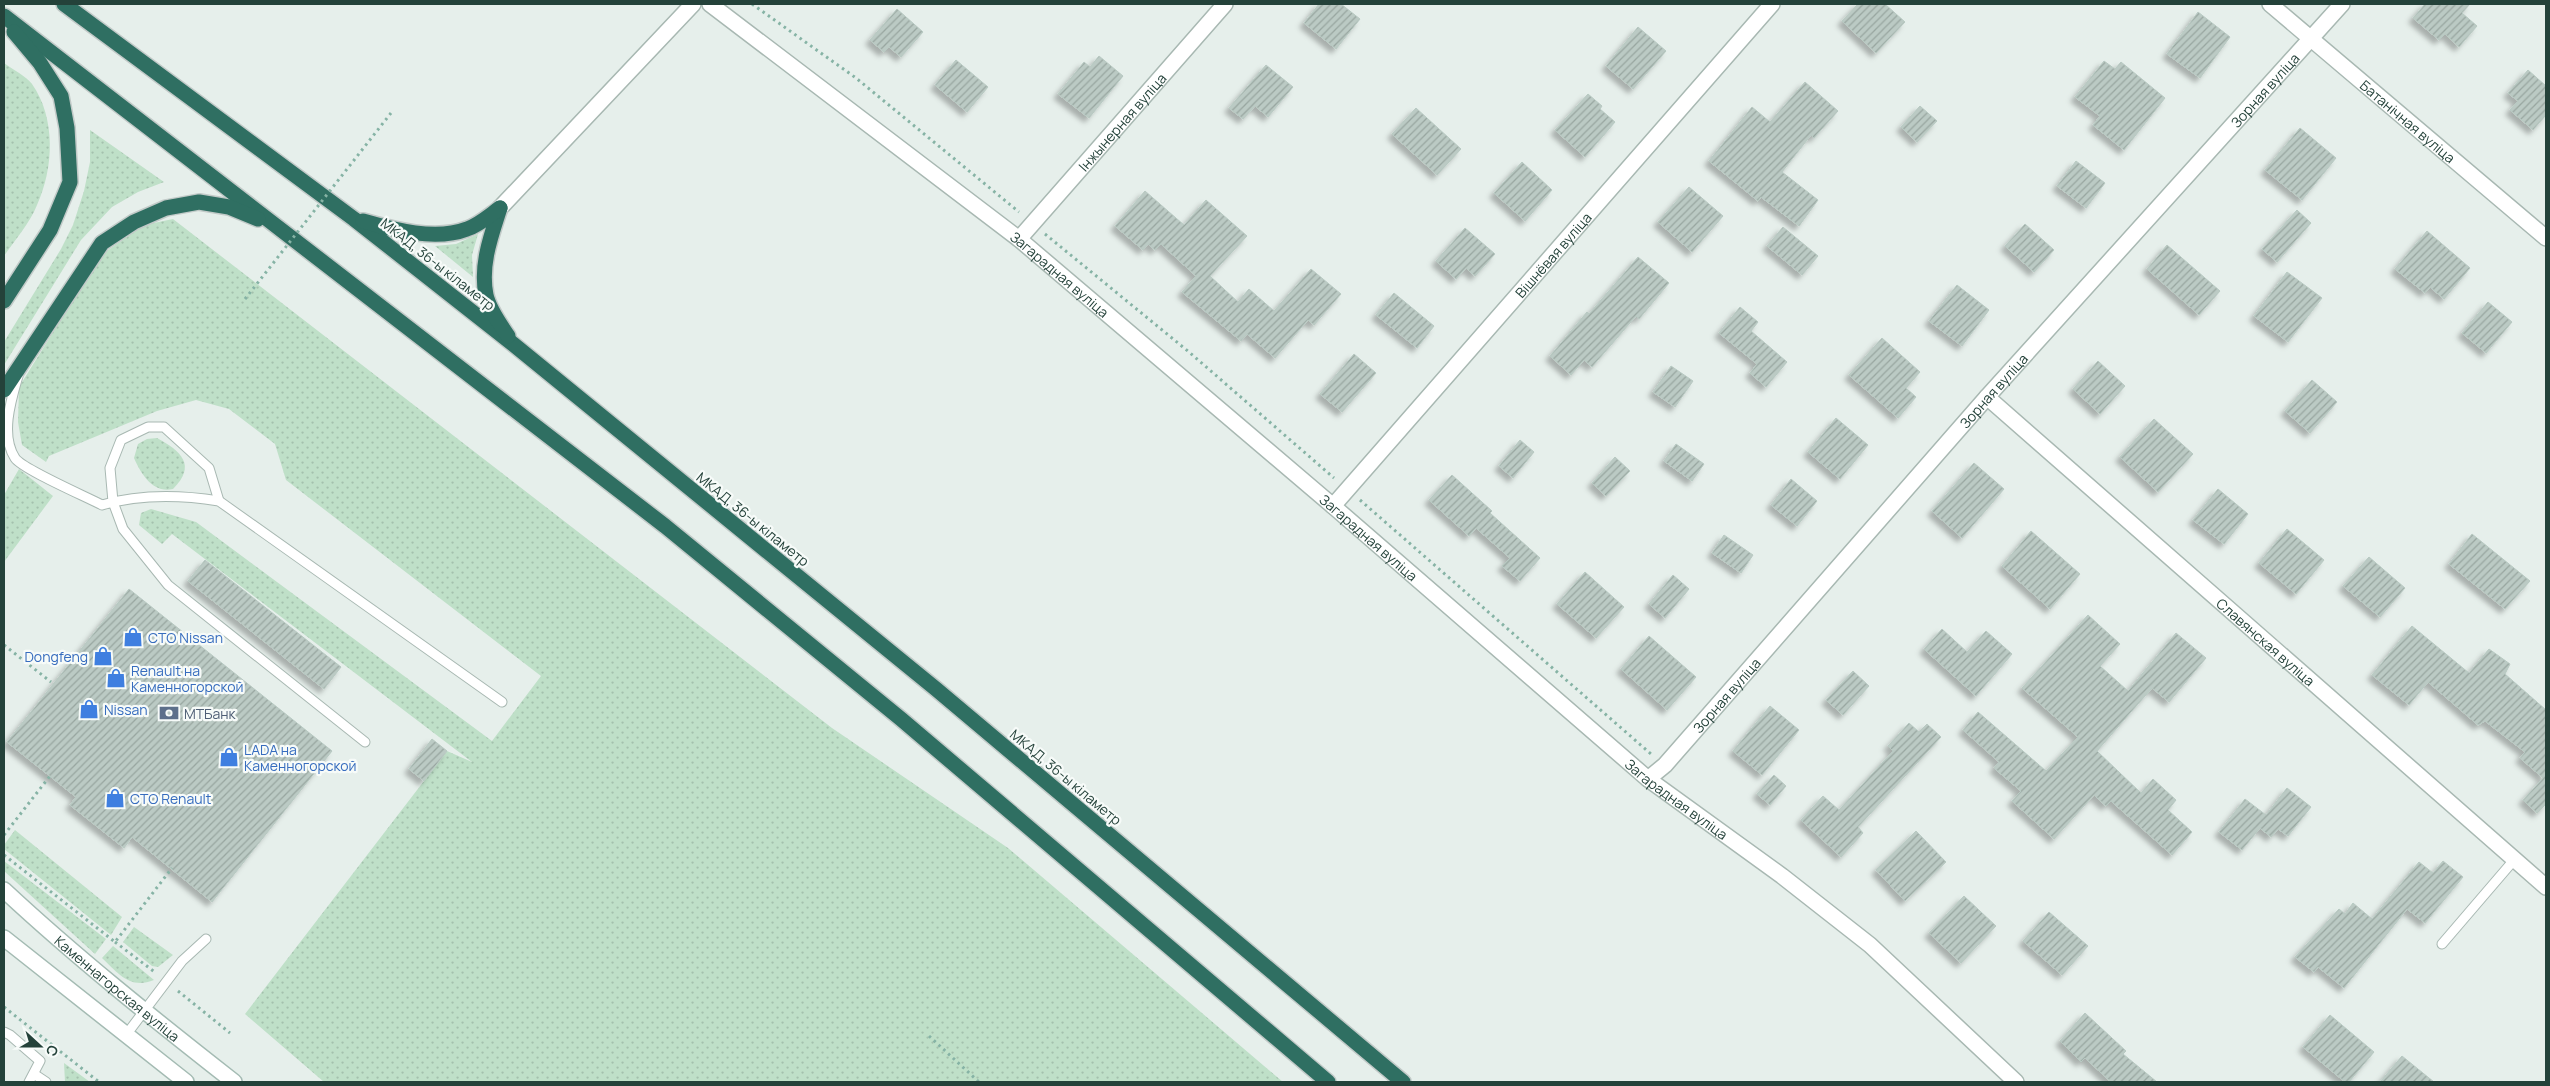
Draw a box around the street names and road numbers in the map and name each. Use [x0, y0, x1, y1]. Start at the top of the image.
street label: Зорная вуліца [2226, 49, 2303, 131]
street label: Інжынерная вуліца [1074, 69, 1170, 175]
street label: Батанічная вуліца [2357, 75, 2460, 167]
street label: Вішнёвая вуліца [1510, 208, 1595, 301]
street label: МКАД, 36-ы кіламетр [377, 213, 499, 315]
street label: Загарадная вуліца [1007, 227, 1113, 321]
street label: Зорная вуліца [1955, 349, 2032, 432]
street label: МКАД, 36-ы кіламетр [693, 468, 813, 570]
street label: Загарадная вуліца [1316, 490, 1422, 585]
street label: Славянская вуліца [2213, 593, 2319, 690]
street label: Зорная вуліца [1688, 653, 1764, 737]
street label: МКАД, 36-ы кіламетр [1006, 725, 1126, 829]
street label: Загарадная вуліца [1621, 754, 1732, 843]
street label: Каменнагорская вуліца [51, 931, 184, 1045]

